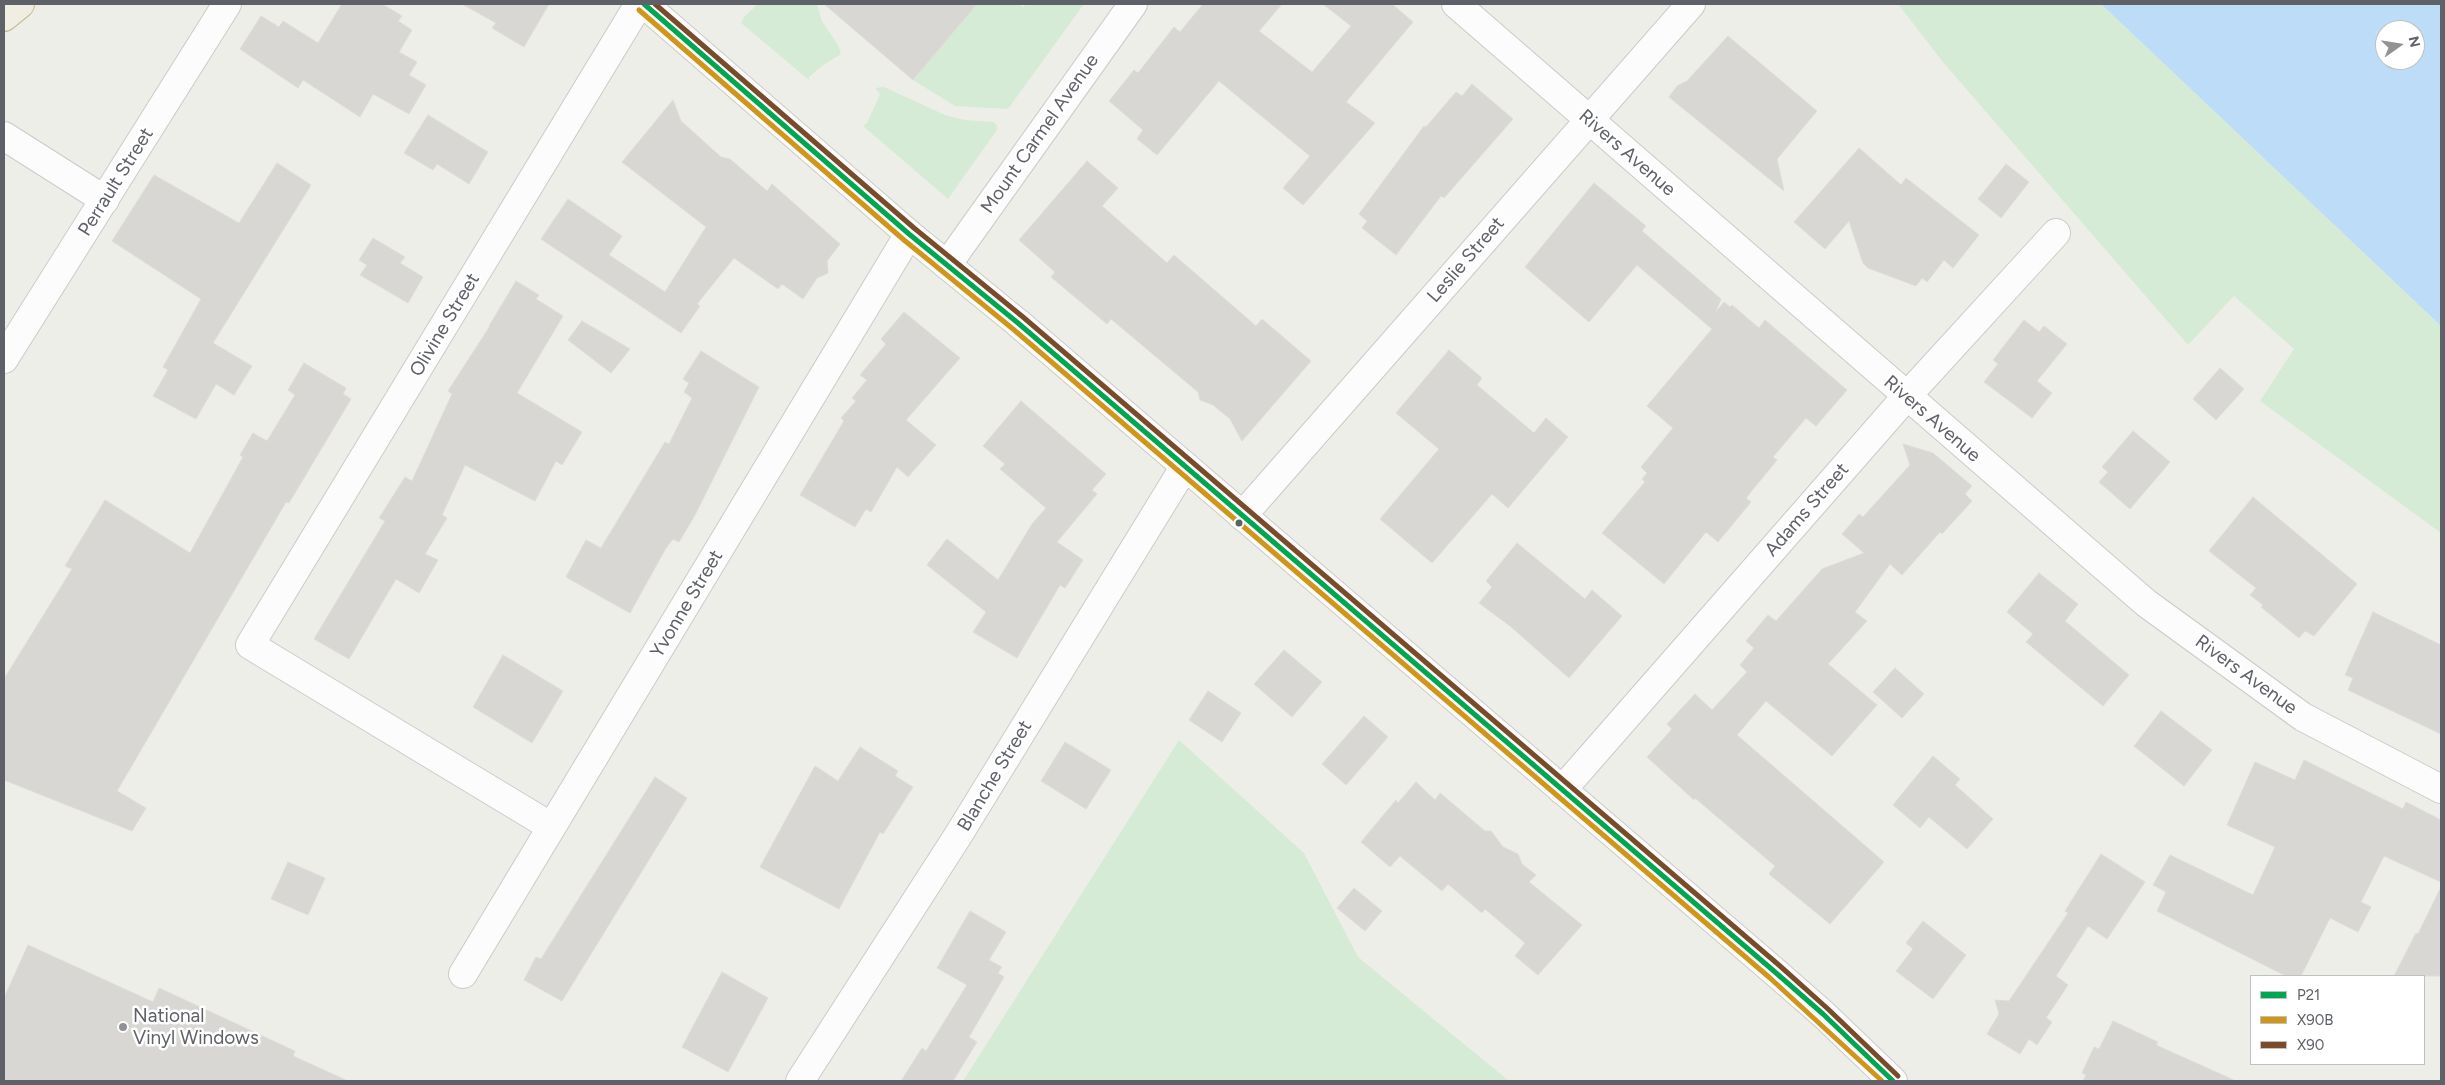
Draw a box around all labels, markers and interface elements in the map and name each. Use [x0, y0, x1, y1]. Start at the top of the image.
north arrow [2375, 20, 2425, 70]
text: N [2405, 35, 2424, 49]
street label: Mount Carmel Avenue [976, 50, 1104, 218]
street label: Rivers Avenue [1574, 105, 1680, 201]
street label: Perrault Street [74, 124, 158, 240]
street label: Leslie Street [1423, 213, 1509, 307]
street label: Olivine Street [405, 269, 485, 381]
street label: Rivers Avenue [1879, 371, 1985, 467]
street label: Adams Street [1760, 459, 1854, 561]
unlabelled marker [1234, 518, 1244, 528]
street label: Yvonne Street [646, 546, 728, 662]
street label: Rivers Avenue [2191, 630, 2301, 720]
street label: Blanche Street [953, 716, 1037, 836]
legend [2250, 975, 2425, 1065]
text: P21 [2297, 986, 2320, 1004]
place label: National Vinyl Windows [133, 1005, 259, 1049]
text: X90B [2297, 1011, 2333, 1029]
marker: National Vinyl Windows [117, 1021, 129, 1033]
text: X90 [2297, 1036, 2324, 1054]

